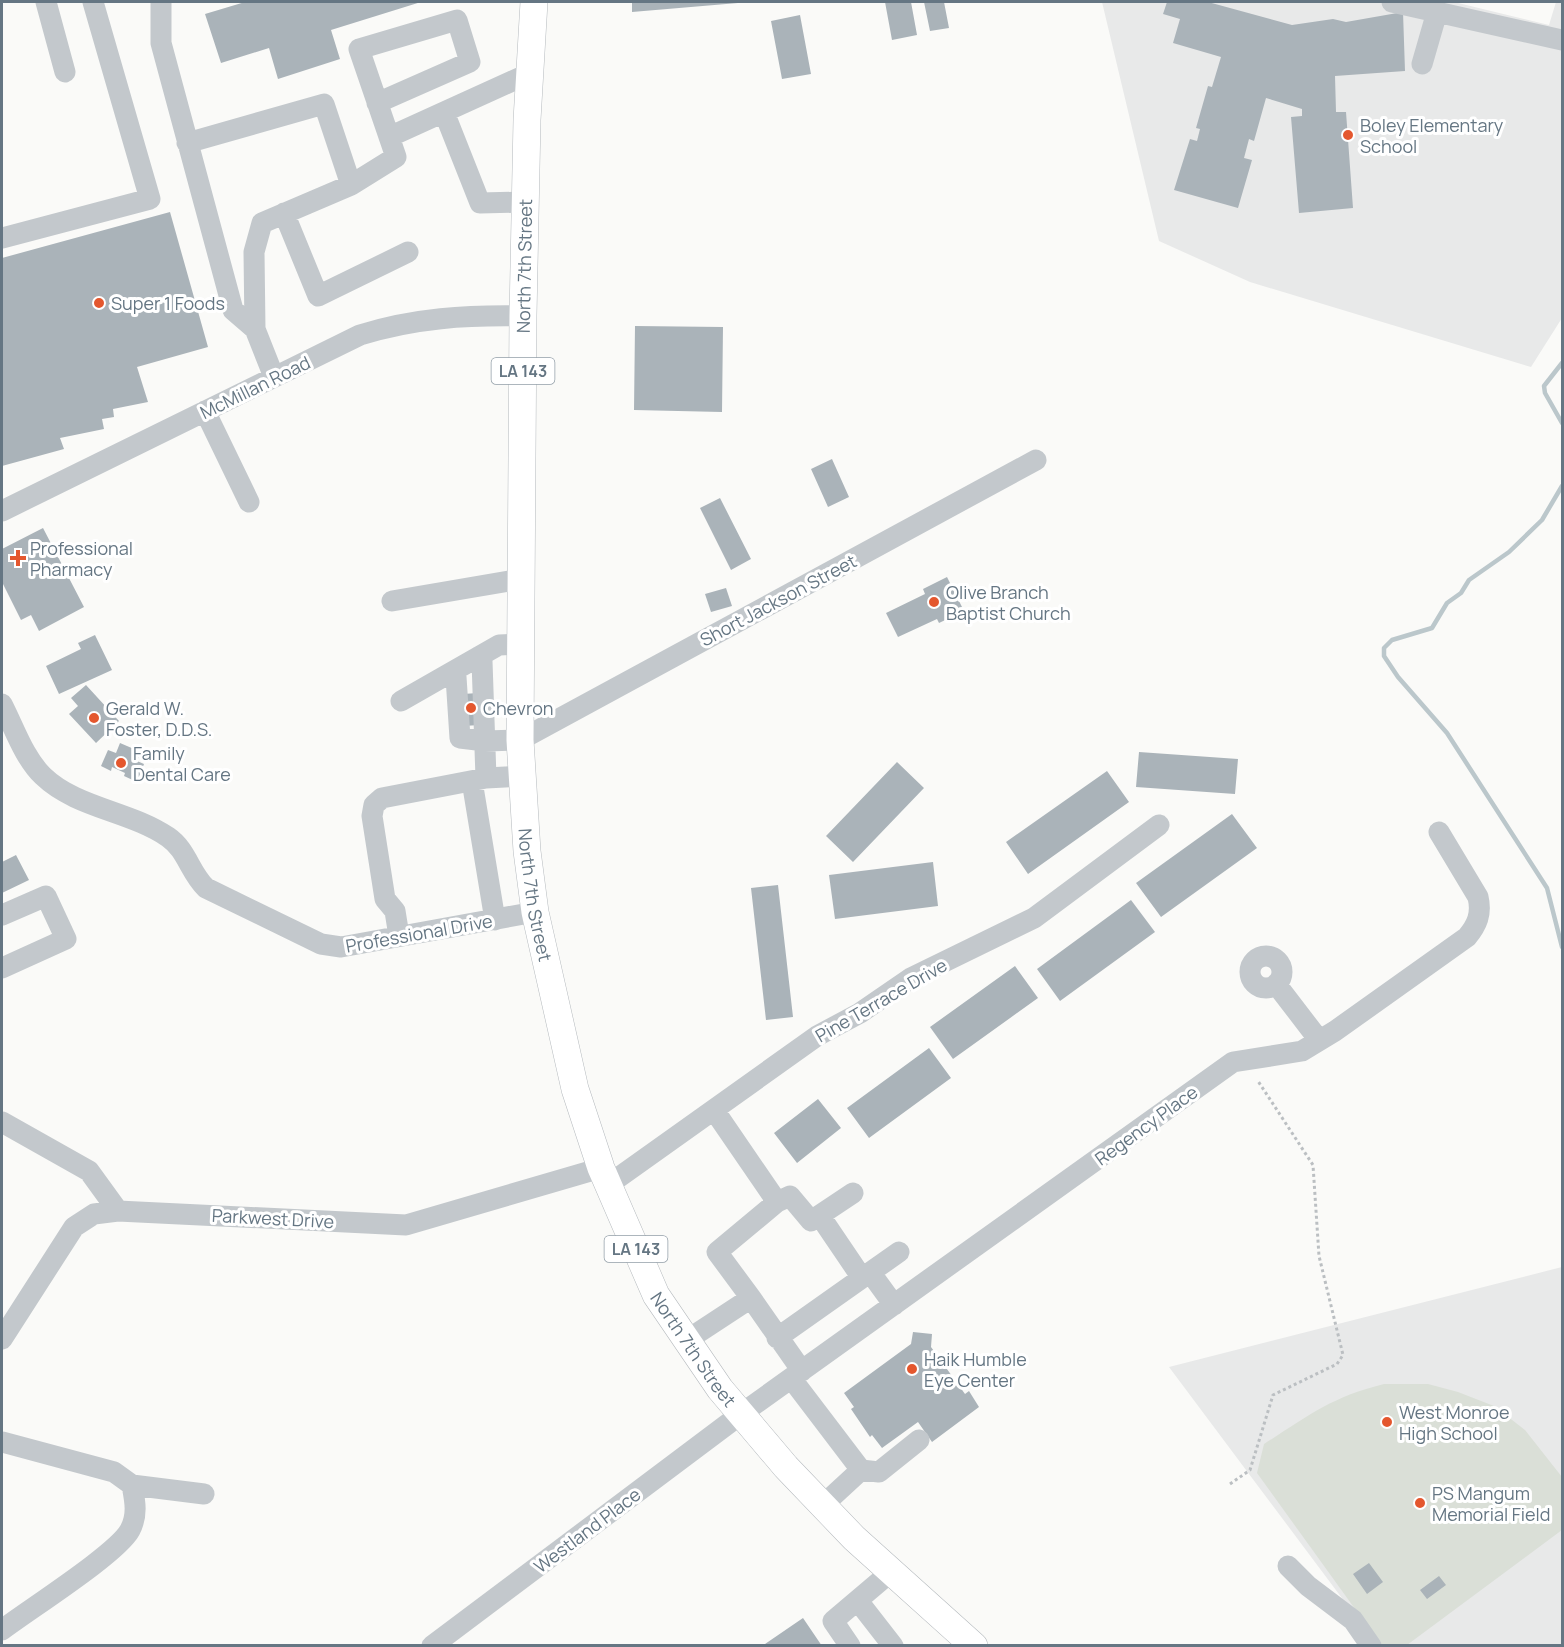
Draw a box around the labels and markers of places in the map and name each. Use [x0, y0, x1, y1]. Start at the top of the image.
place label: Boley Elementary School [1360, 113, 1504, 158]
marker: Boley Elementary School [1341, 128, 1355, 142]
place label: Super 1 Foods [111, 291, 225, 315]
marker: Super 1 Foods [92, 296, 106, 310]
place label: Professional Pharmacy [30, 536, 133, 581]
marker: Professional Pharmacy [11, 551, 25, 565]
place label: Olive Branch Baptist Church [946, 580, 1071, 625]
marker: Olive Branch Baptist Church [927, 595, 941, 609]
place label: Gerald W. Foster, D.D.S. [106, 696, 212, 741]
place label: Chevron [483, 696, 554, 720]
marker: Chevron [464, 701, 478, 715]
marker: Gerald W. Foster, D.D.S. [87, 711, 101, 725]
place label: Family Dental Care [133, 741, 231, 786]
marker: Family Dental Care [114, 756, 128, 770]
place label: Haik Humble Eye Center [924, 1347, 1027, 1392]
marker: Haik Humble Eye Center [905, 1362, 919, 1376]
place label: West Monroe High School [1399, 1400, 1510, 1445]
marker: West Monroe High School [1380, 1415, 1394, 1429]
place label: PS Mangum Memorial Field [1432, 1481, 1550, 1526]
marker: PS Mangum Memorial Field [1413, 1496, 1427, 1510]

